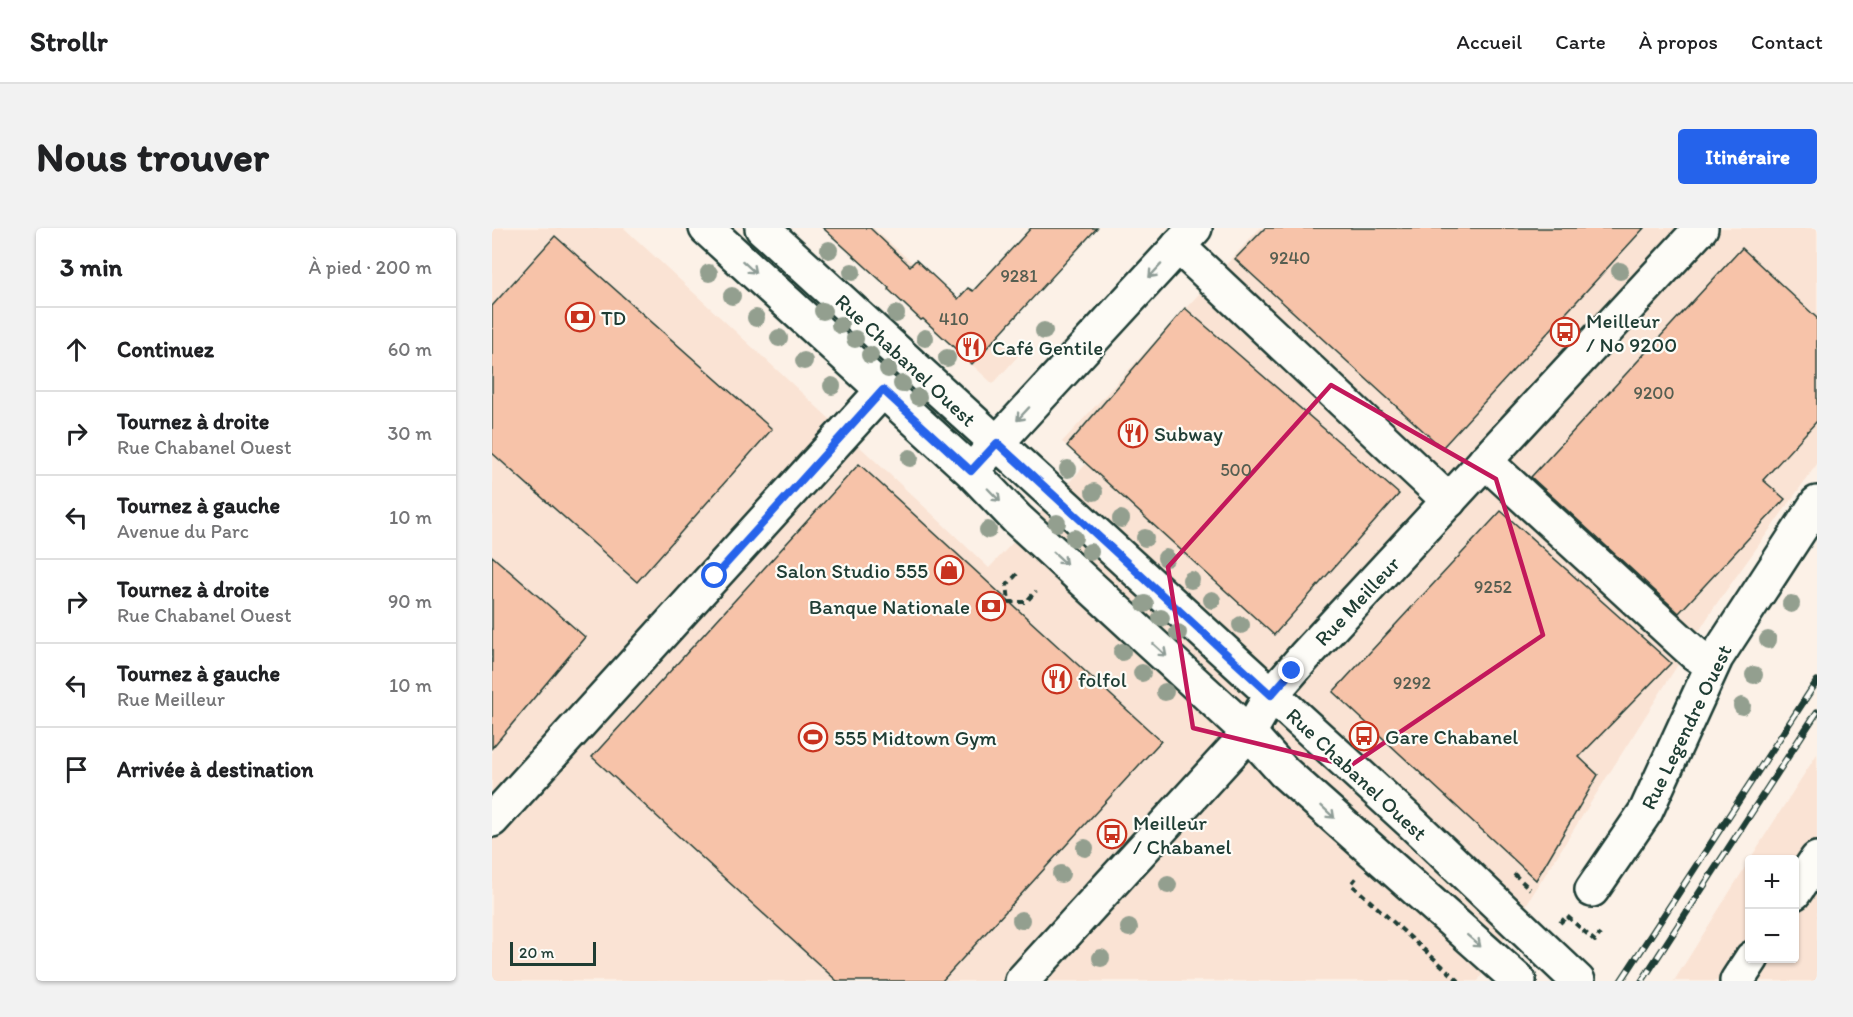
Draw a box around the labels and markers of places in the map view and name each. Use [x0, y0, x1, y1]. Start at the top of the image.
bank icon: TD [564, 301, 596, 333]
place label: TD [601, 305, 626, 330]
place label: Meilleur / No 9200 [1586, 308, 1677, 357]
bus stop icon: Meilleur / No 9200 [1549, 316, 1581, 348]
restaurant icon: Café Gentile [955, 331, 987, 363]
place label: Café Gentile [992, 335, 1103, 360]
restaurant icon: Subway [1117, 417, 1149, 449]
place label: Subway [1154, 421, 1223, 446]
shop icon: Salon Studio 555 [933, 554, 965, 586]
place label: Salon Studio 555 [776, 558, 928, 583]
bank icon: Banque Nationale [975, 590, 1007, 622]
place label: Banque Nationale [809, 594, 970, 619]
restaurant icon: folfol [1041, 663, 1073, 695]
place label: folfol [1078, 667, 1127, 692]
bus stop icon: Gare Chabanel [1348, 720, 1380, 752]
sports icon: 555 Midtown Gym [797, 721, 829, 753]
place label: Gare Chabanel [1385, 724, 1518, 749]
place label: 555 Midtown Gym [834, 725, 997, 750]
place label: Meilleur / Chabanel [1133, 810, 1232, 859]
bus stop icon: Meilleur / Chabanel [1096, 818, 1128, 850]

